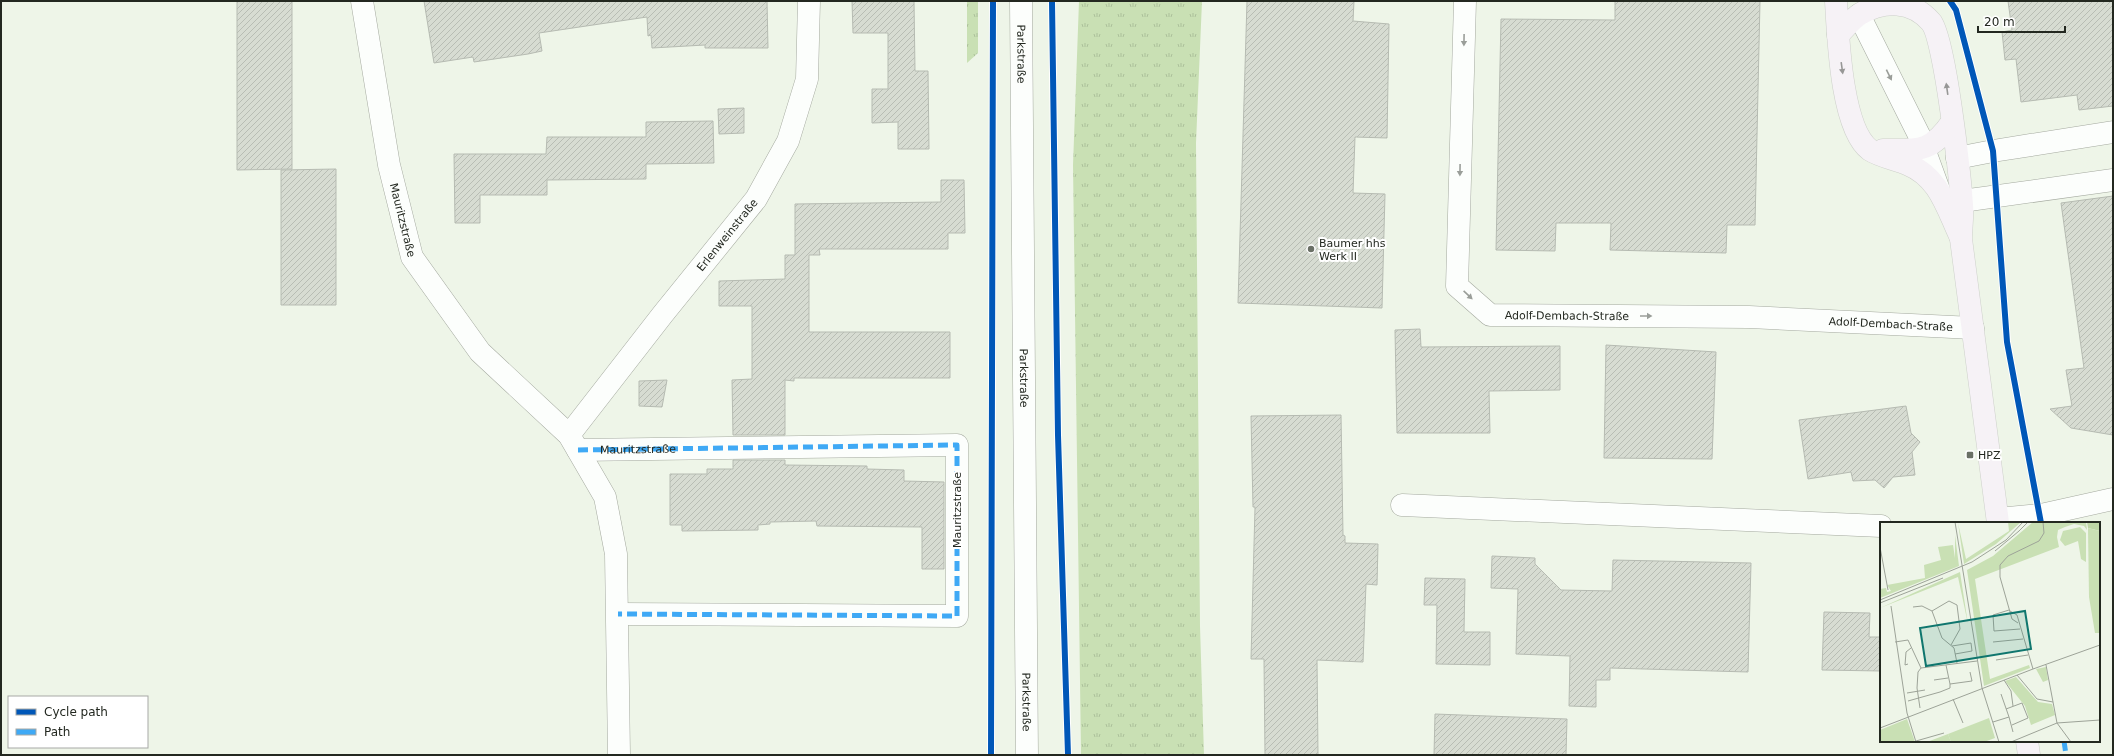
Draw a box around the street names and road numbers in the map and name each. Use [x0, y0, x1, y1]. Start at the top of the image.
street label: Parkstraße [1015, 25, 1028, 84]
street label: Mauritzstraße [387, 182, 418, 259]
street label: Erlenweinstraße [694, 196, 760, 274]
street label: Adolf-Dembach-Straße [1505, 309, 1629, 323]
street label: Adolf-Dembach-Straße [1828, 314, 1953, 334]
street label: Parkstraße [1017, 349, 1031, 408]
street label: Mauritzstraße [600, 442, 676, 456]
street label: Mauritzstraße [951, 472, 964, 548]
street label: Parkstraße [1020, 672, 1033, 732]

